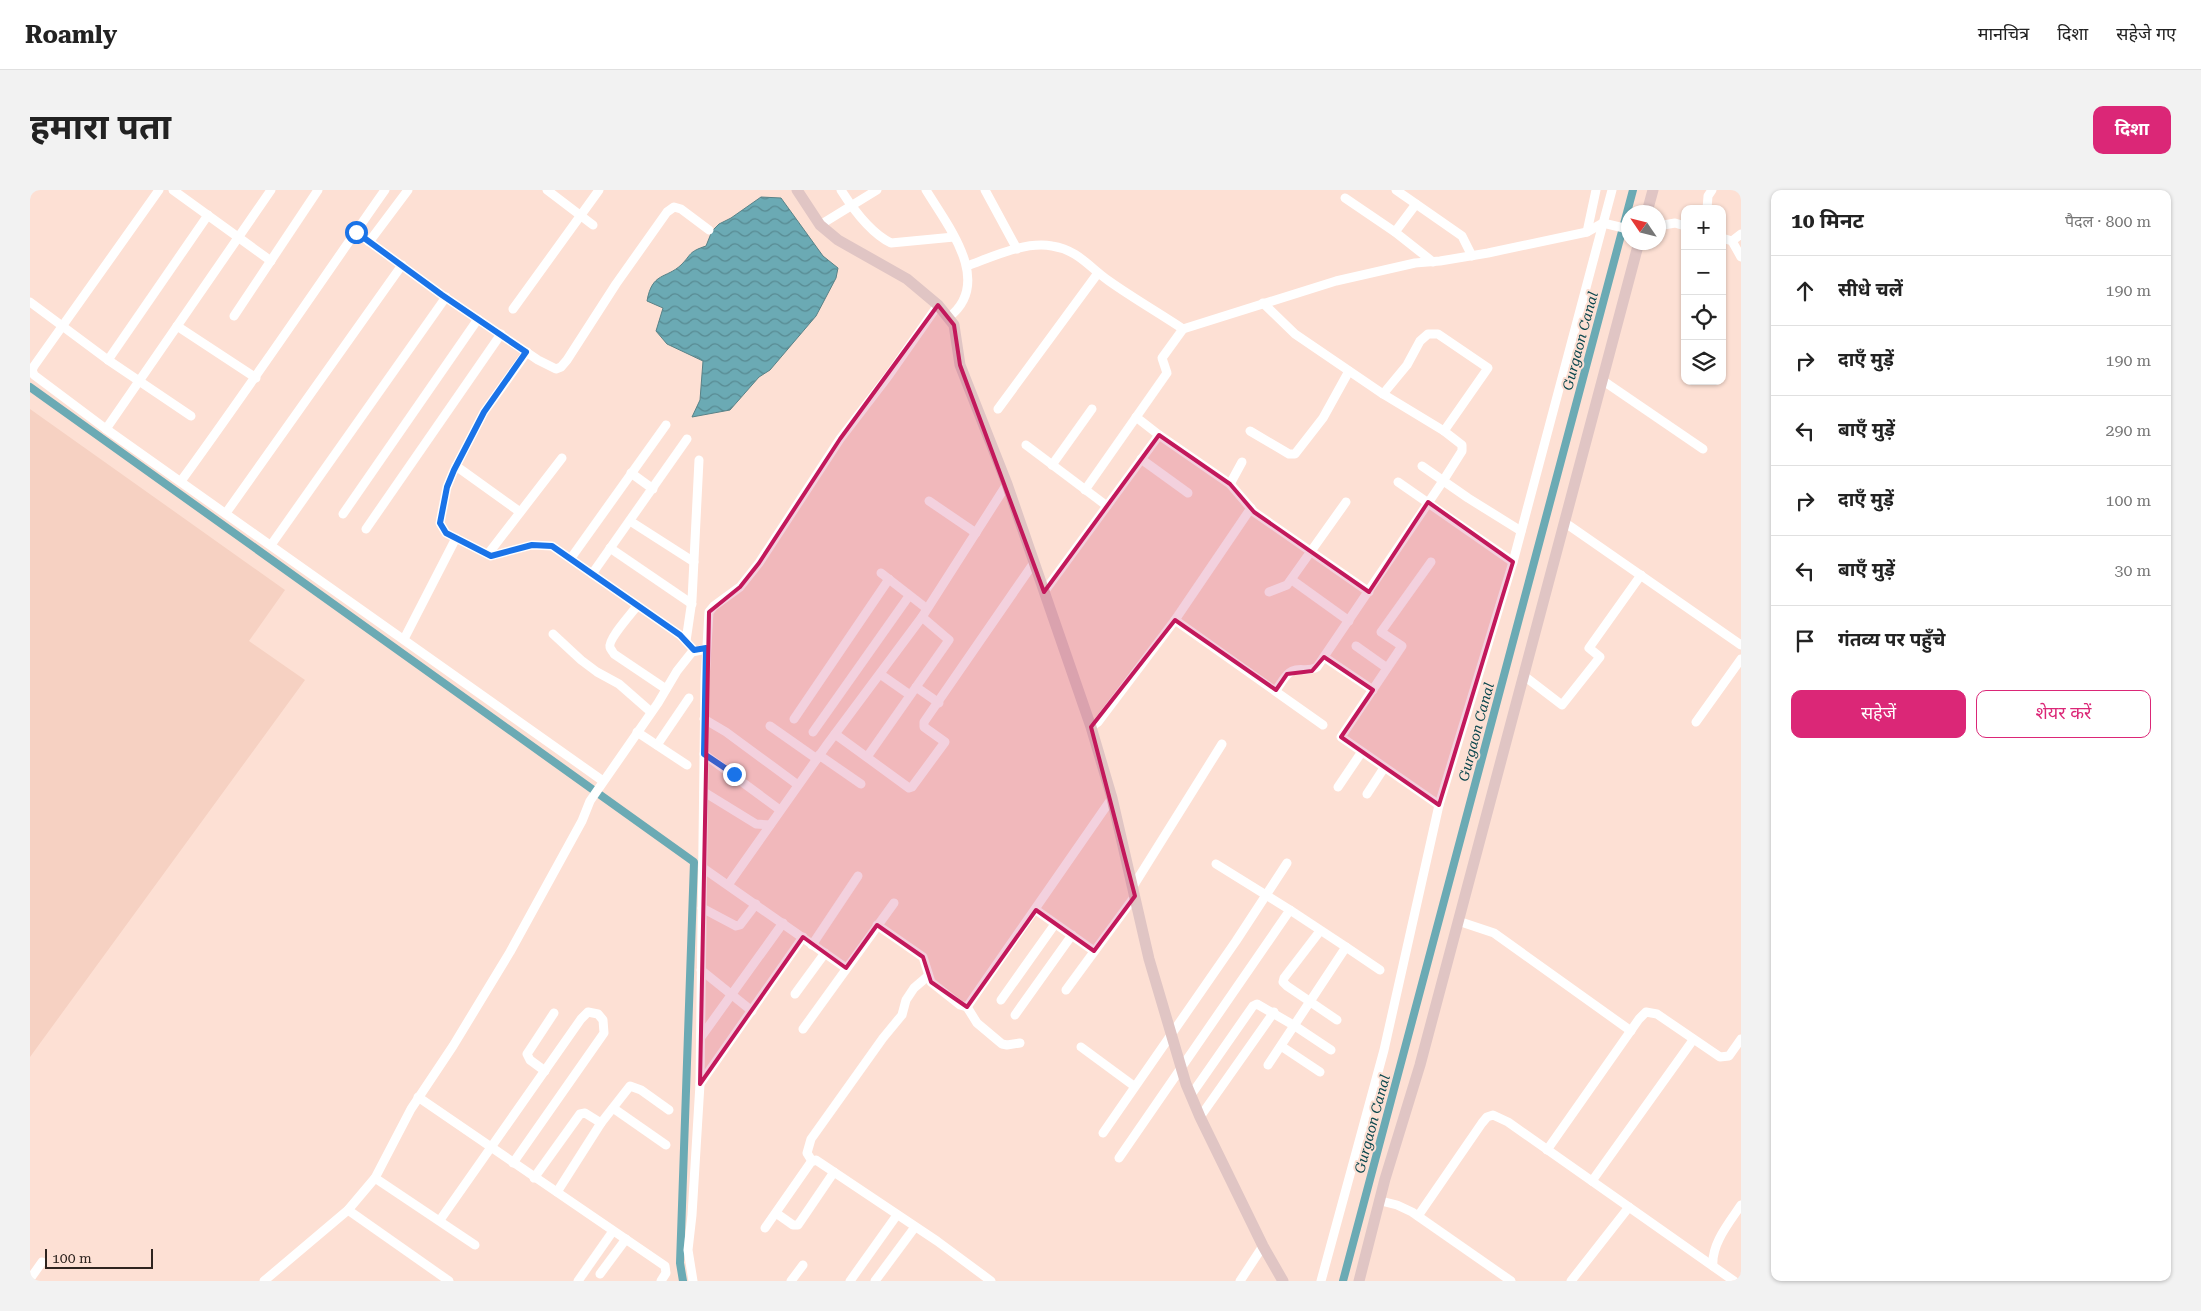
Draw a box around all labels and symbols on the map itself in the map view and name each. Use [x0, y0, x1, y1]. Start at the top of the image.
north arrow [1621, 205, 1666, 250]
route start [345, 221, 368, 244]
water label: Gurgaon Canal [1559, 290, 1601, 392]
water label: Gurgaon Canal [1455, 681, 1497, 783]
route end [723, 763, 746, 786]
water label: Gurgaon Canal [1351, 1073, 1393, 1175]
scale bar [45, 1246, 152, 1269]

